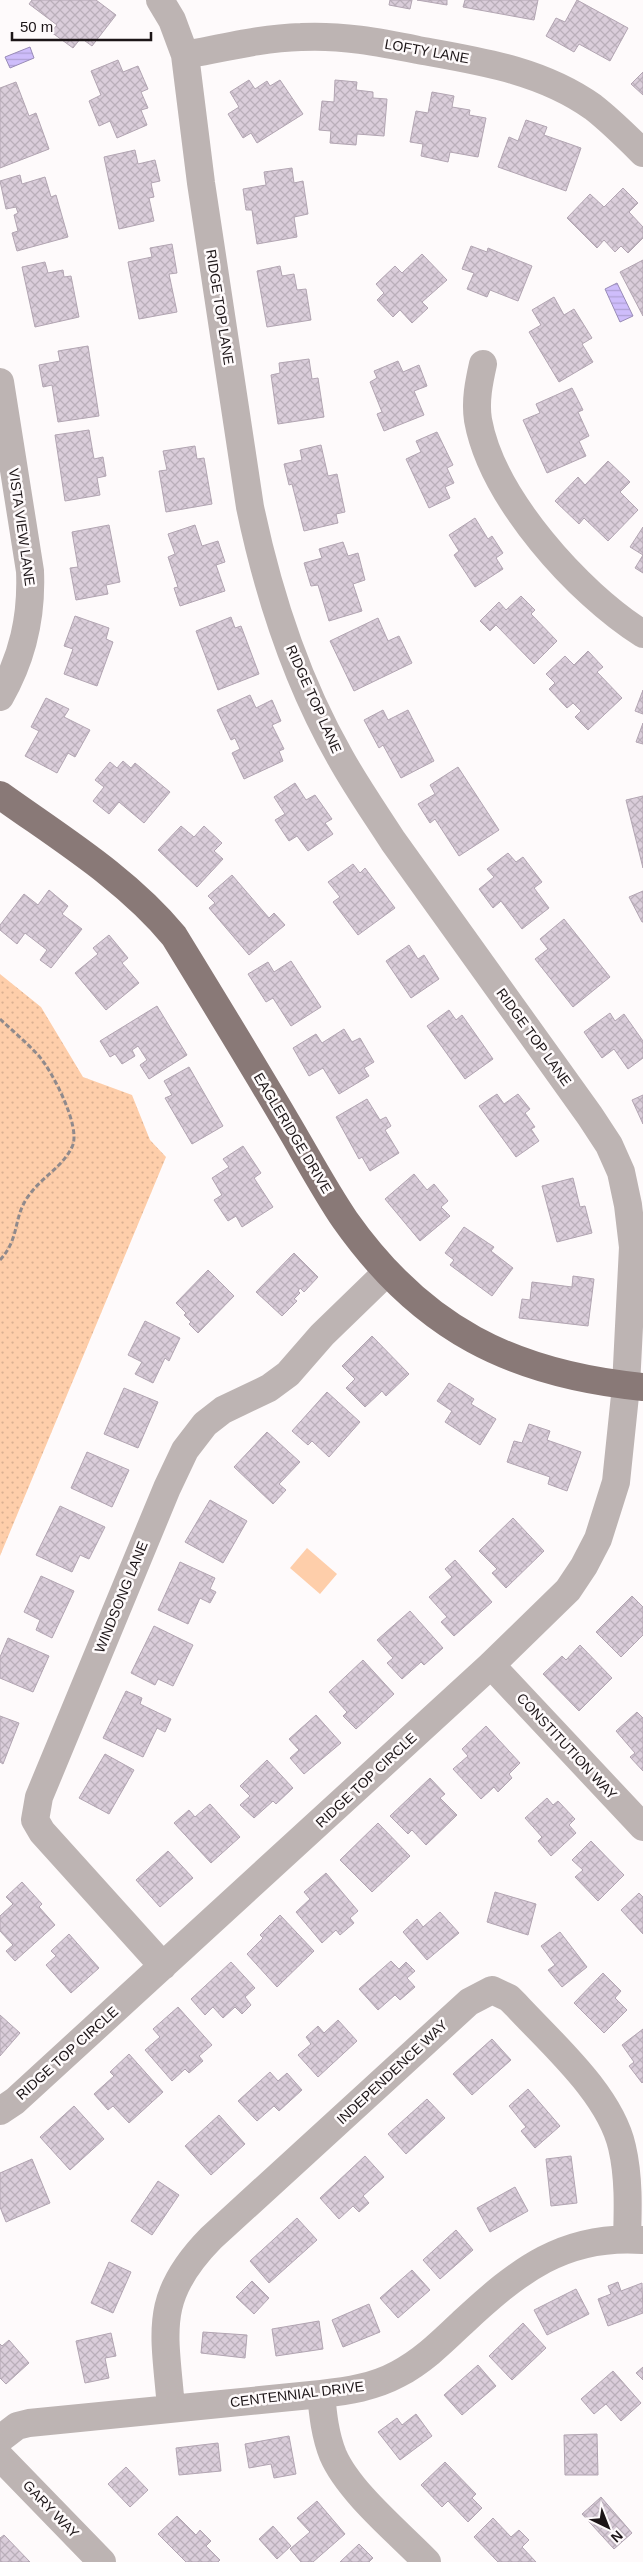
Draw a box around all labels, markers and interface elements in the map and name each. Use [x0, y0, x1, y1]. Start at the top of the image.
scale bar [12, 10, 151, 42]
text: 50 m [20, 18, 53, 35]
street label: LOFTY LANE [384, 36, 470, 66]
street label: RIDGE TOP LANE [203, 248, 237, 366]
street label: VISTA VIEW LANE [6, 467, 38, 587]
street label: RIDGE TOP LANE [283, 642, 345, 756]
street label: RIDGE TOP LANE [493, 985, 575, 1089]
street label: EAGLERIDGE DRIVE [251, 1070, 335, 1196]
street label: WINDSONG LANE [91, 1539, 151, 1655]
street label: CONSTITUTION WAY [514, 1690, 621, 1803]
street label: RIDGE TOP CIRCLE [312, 1729, 420, 1831]
street label: RIDGE TOP CIRCLE [13, 2003, 121, 2103]
street label: INDEPENDENCE WAY [333, 2016, 451, 2127]
street label: CENTENNIAL DRIVE [229, 2378, 365, 2410]
street label: GARY WAY [20, 2477, 83, 2541]
north arrow [583, 2502, 633, 2552]
text: N [608, 2527, 626, 2546]

